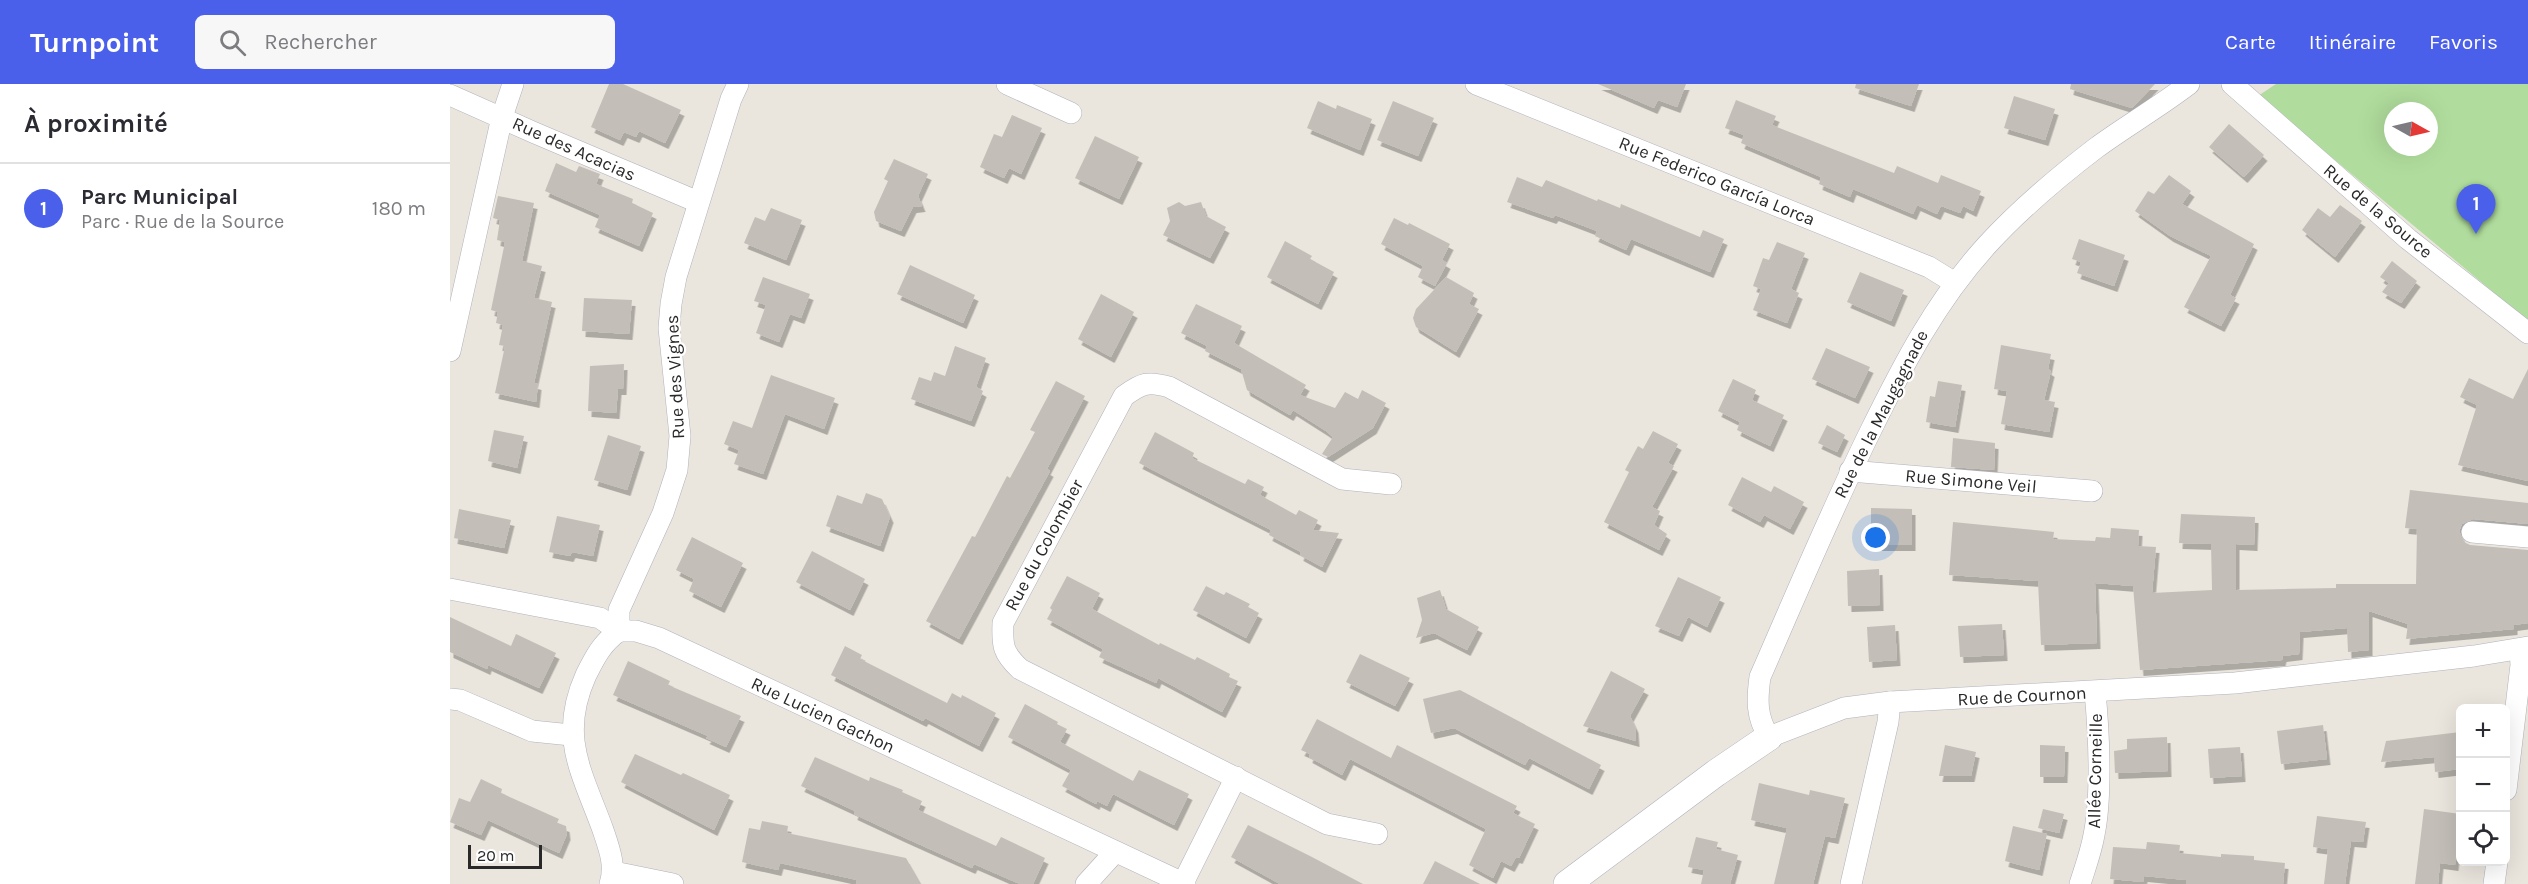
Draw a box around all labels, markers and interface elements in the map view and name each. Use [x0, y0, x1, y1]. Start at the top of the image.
search box [195, 15, 615, 69]
text: Turnpoint [30, 26, 159, 59]
icon: search [216, 26, 249, 59]
text: Rechercher [264, 29, 377, 55]
text: Carte [2225, 30, 2276, 54]
text: Itinéraire [2309, 30, 2396, 54]
text: Favoris [2429, 30, 2498, 54]
north arrow [2384, 102, 2438, 156]
text: À proximité [24, 108, 168, 139]
street label: Rue des Acacias [509, 112, 639, 186]
street label: Rue Federico García Lorca [1616, 132, 1818, 230]
street label: Rue de la Source [2319, 159, 2437, 263]
text: Parc Municipal [81, 184, 238, 210]
pin: 1 [2456, 184, 2496, 234]
text: 1 [40, 197, 47, 220]
text: 180 m [372, 197, 426, 220]
text: Parc · Rue de la Source [81, 210, 284, 233]
street label: Rue des Vignes [661, 314, 689, 440]
street label: Rue de la Maugagnade [1829, 326, 1933, 502]
street label: Rue Simone Veil [1904, 464, 2038, 498]
street label: Rue du Colombier [1000, 475, 1088, 614]
your location [1861, 523, 1890, 552]
street label: Rue Lucien Gachon [748, 672, 898, 758]
street label: Rue de Cournon [1957, 682, 2087, 710]
map controls [2456, 704, 2510, 866]
button: + [2456, 704, 2510, 758]
street label: Allée Corneille [2083, 713, 2107, 829]
button: − [2456, 758, 2510, 812]
button: locate [2456, 812, 2510, 866]
scale bar [468, 842, 542, 870]
text: 20 m [477, 846, 515, 865]

